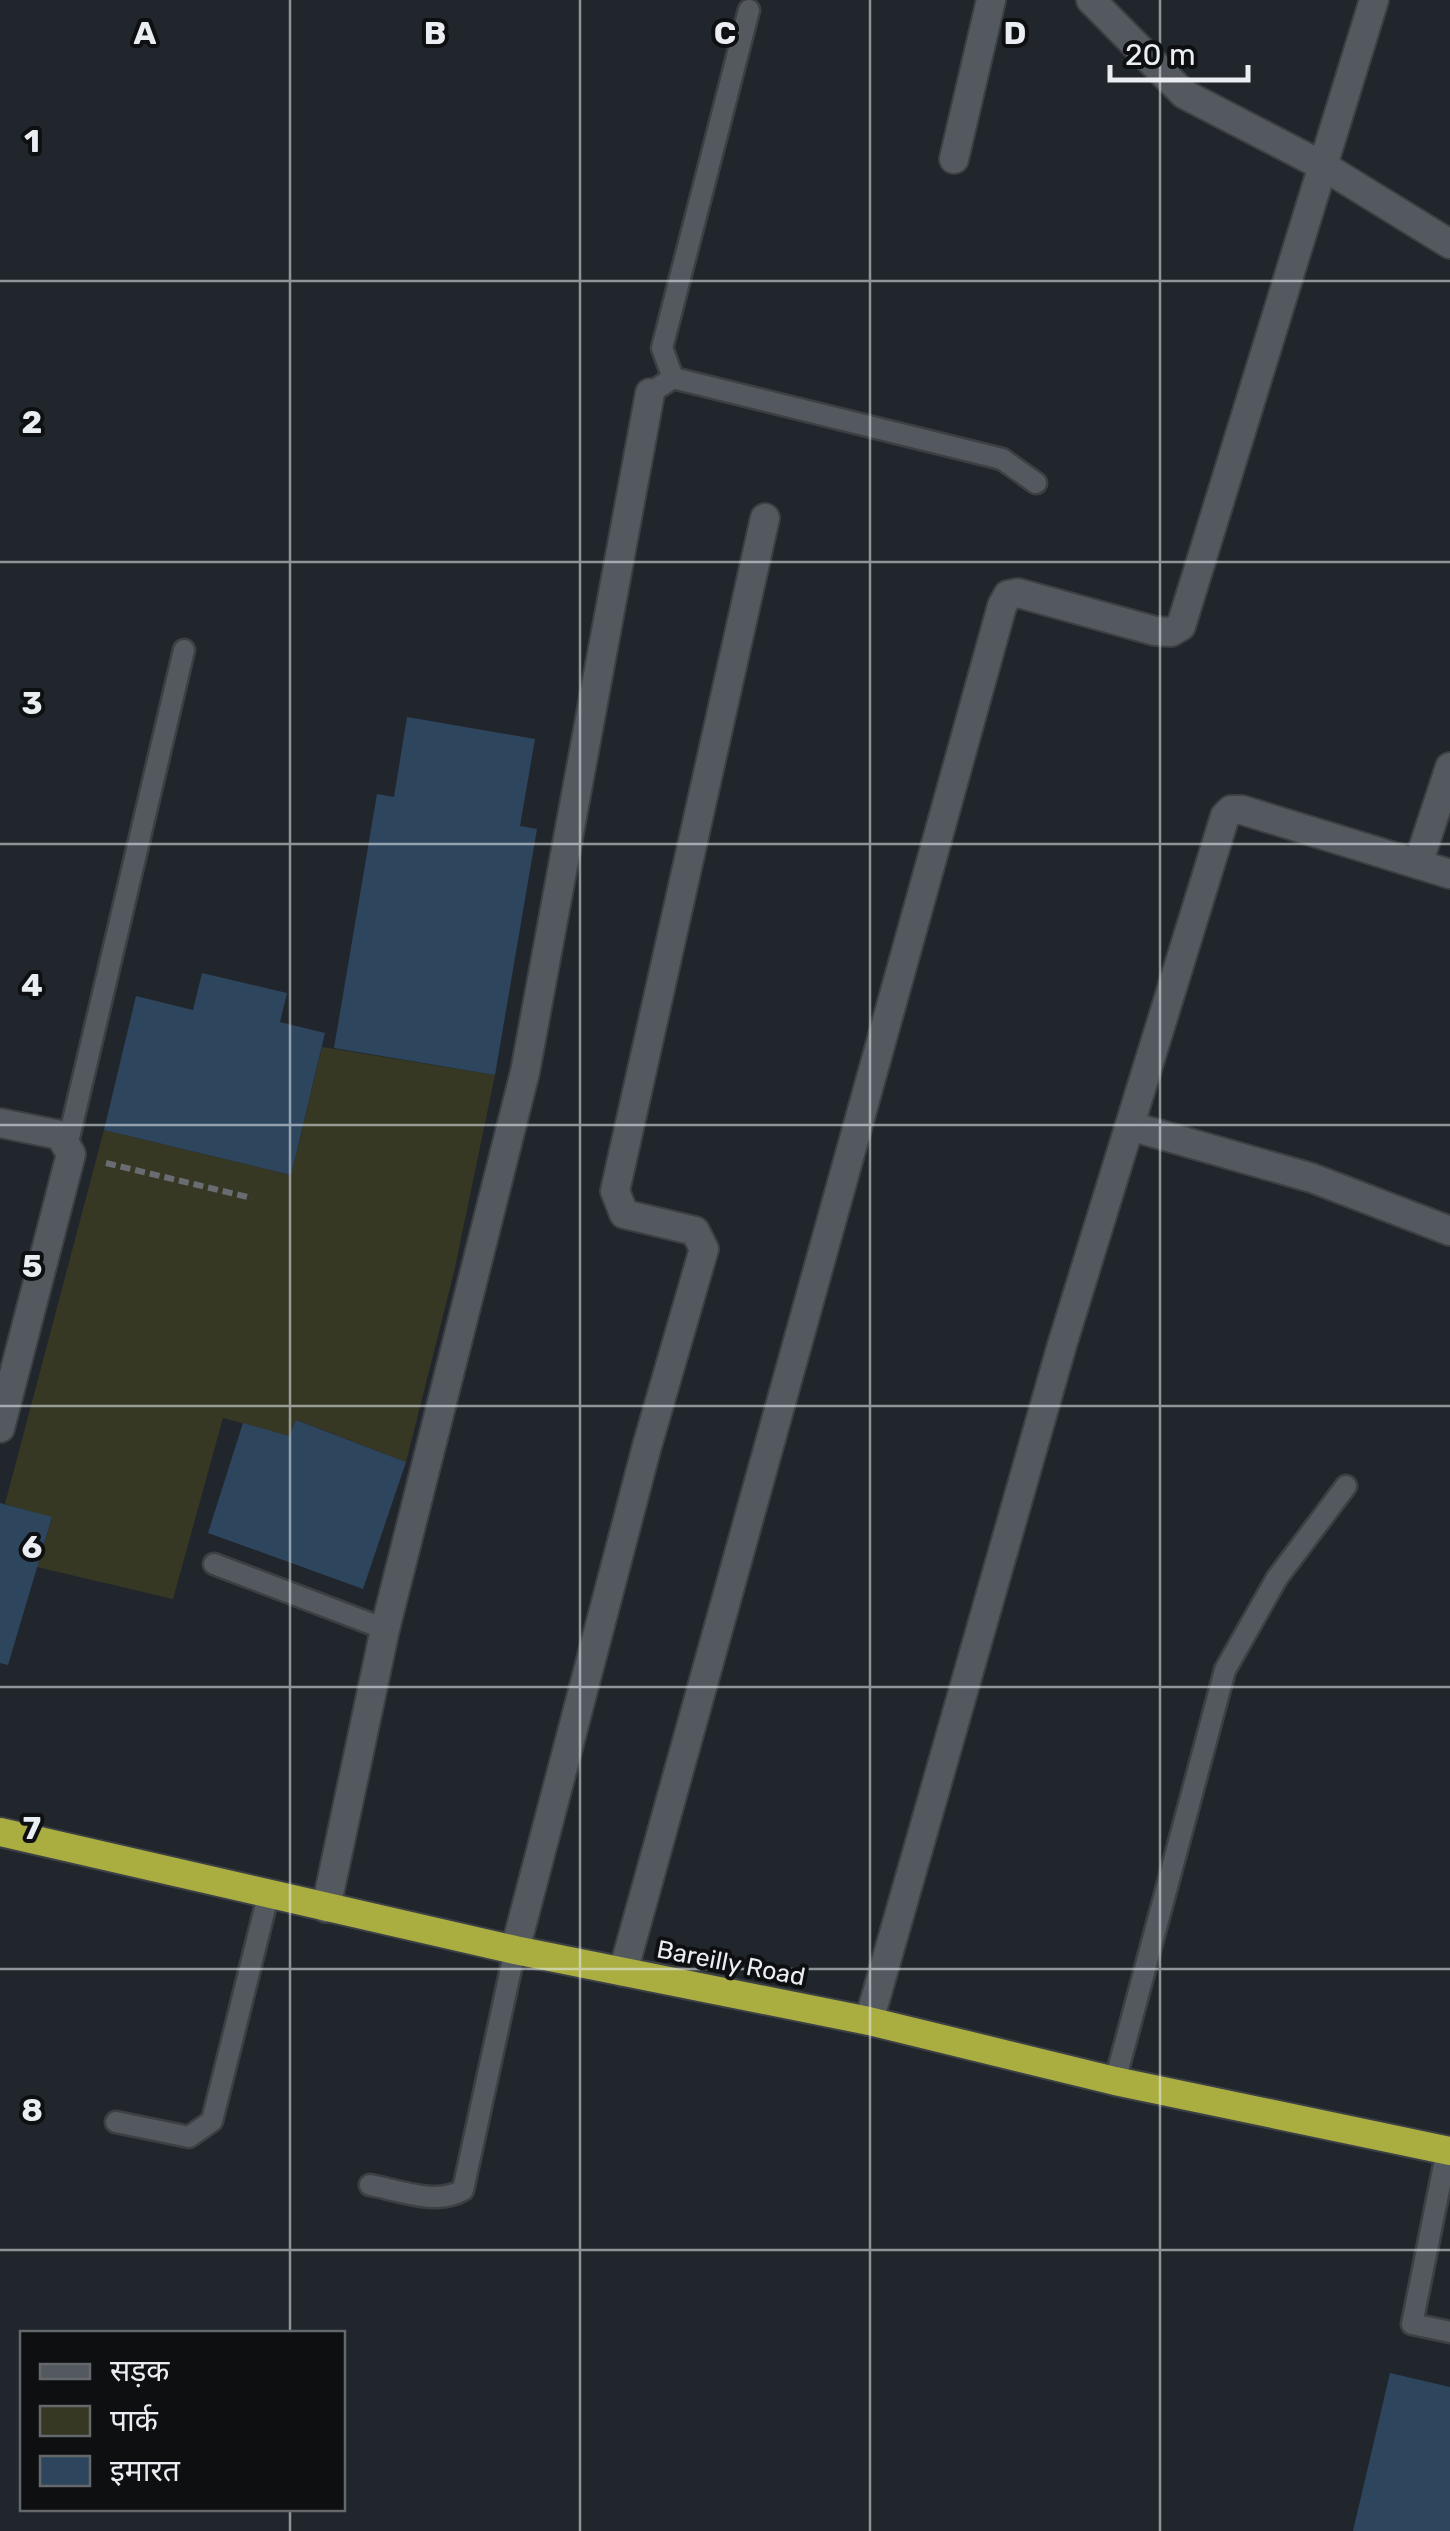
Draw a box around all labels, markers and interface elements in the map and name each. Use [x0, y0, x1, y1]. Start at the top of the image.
text: A [134, 14, 157, 52]
text: B [424, 14, 446, 52]
text: C [714, 14, 736, 52]
text: D [1004, 14, 1026, 52]
scale bar [1110, 20, 1248, 82]
text: 20 m [1125, 37, 1196, 73]
text: 1 [24, 122, 40, 160]
text: 2 [22, 403, 42, 441]
text: 3 [21, 684, 43, 722]
text: 4 [21, 966, 43, 1004]
text: 5 [22, 1247, 42, 1285]
text: 6 [22, 1528, 42, 1566]
text: 7 [23, 1809, 41, 1847]
street label: Bareilly Road [654, 1934, 808, 1992]
text: 8 [21, 2091, 43, 2129]
legend [20, 2331, 345, 2511]
text: सड़क [110, 2353, 170, 2389]
text: पार्क [110, 2403, 159, 2439]
text: इमारत [110, 2453, 181, 2489]

